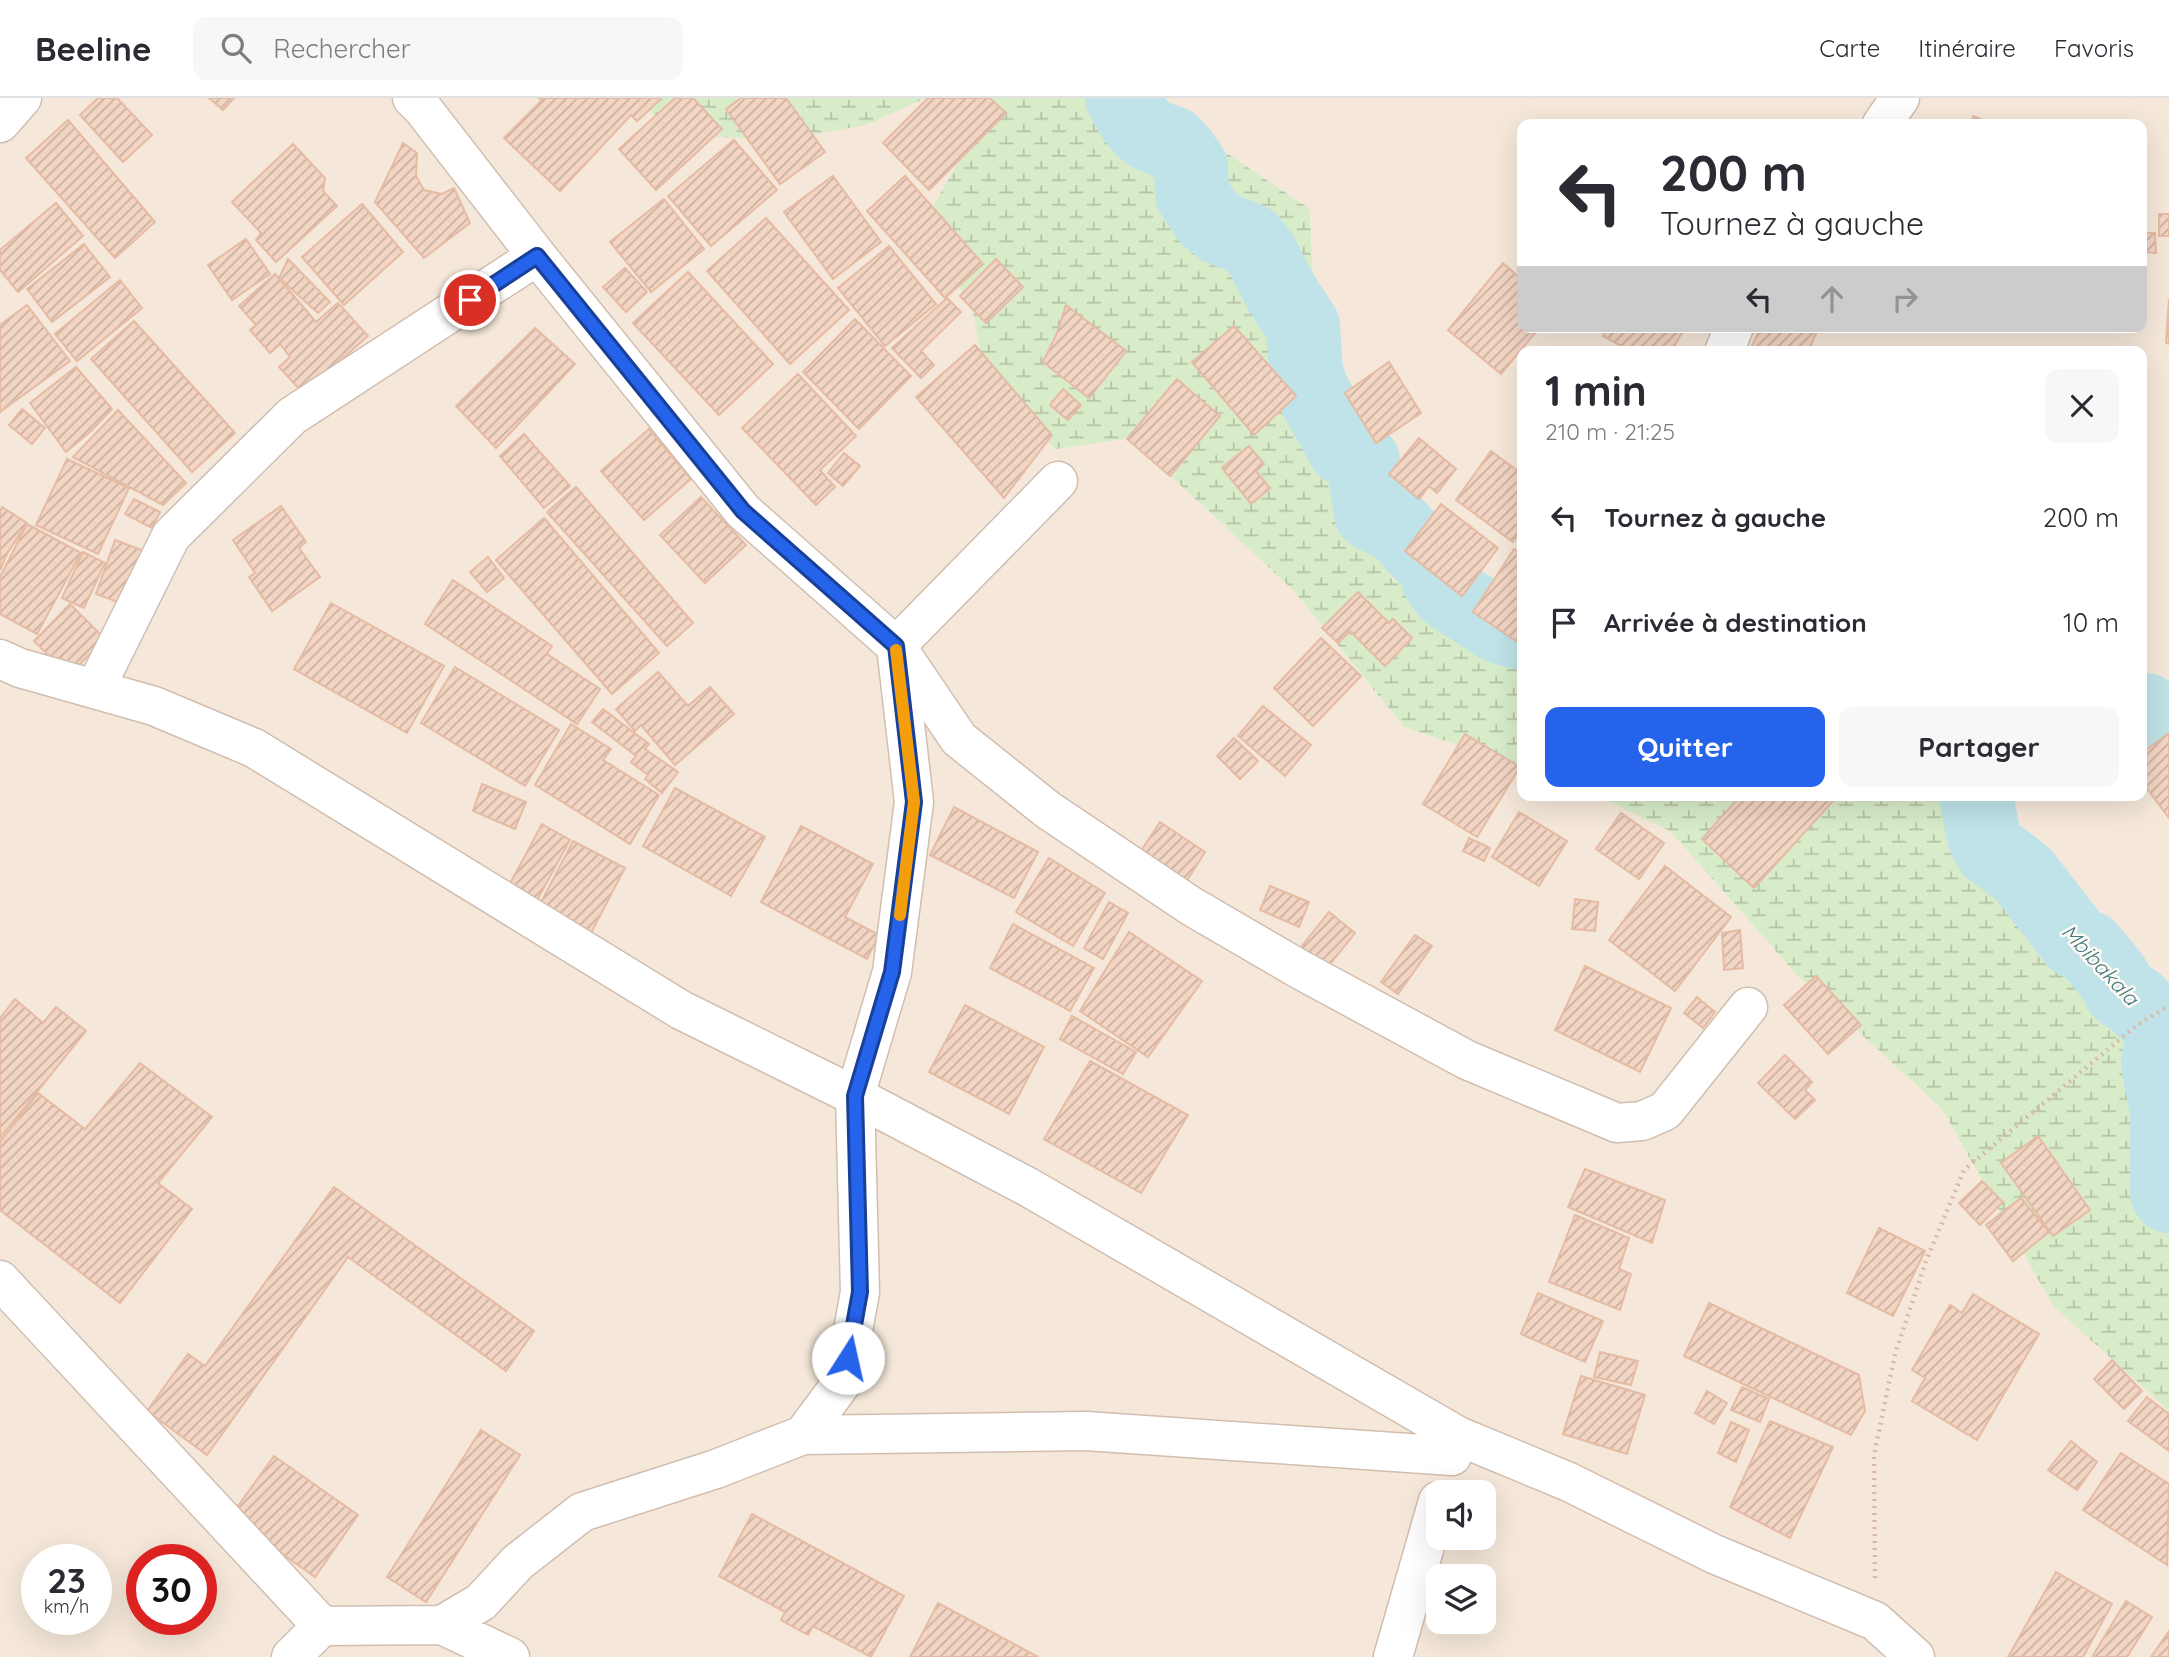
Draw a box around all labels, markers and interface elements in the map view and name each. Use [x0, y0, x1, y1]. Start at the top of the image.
search box [193, 17, 683, 80]
text: Beeline [35, 28, 151, 69]
icon: search [217, 29, 255, 67]
text: Rechercher [273, 32, 411, 65]
text: Carte [1819, 33, 1880, 63]
text: Itinéraire [1918, 33, 2016, 63]
text: Favoris [2054, 33, 2134, 63]
text: 200 m [1660, 142, 1807, 203]
icon: left [1545, 147, 1636, 238]
text: Tournez à gauche [1660, 203, 1924, 243]
pin [440, 270, 500, 330]
icon: left [1740, 280, 1778, 318]
icon: ahead [1813, 280, 1851, 318]
icon: right [1886, 280, 1924, 318]
icon: arrive [451, 281, 489, 319]
text: 1 min [1545, 364, 1647, 417]
button: close [2045, 369, 2119, 443]
text: 210 m · 21:25 [1545, 417, 1675, 446]
icon: left [1545, 499, 1583, 537]
text: Tournez à gauche [1604, 501, 1826, 534]
text: 200 m [2043, 501, 2119, 534]
icon: arrive [1545, 604, 1583, 642]
text: Arrivée à destination [1604, 606, 1867, 639]
text: 10 m [2063, 606, 2119, 639]
button: Quitter [1545, 707, 1825, 787]
button: Partager [1839, 707, 2119, 787]
water label: Mbibakala [2057, 918, 2146, 1011]
position arrow [811, 1321, 885, 1395]
map controls [1426, 1480, 1496, 1634]
button: sound [1426, 1480, 1496, 1550]
speed limit sign: 30 [126, 1544, 217, 1635]
text: 23 [47, 1558, 86, 1602]
button: layers [1426, 1564, 1496, 1634]
text: km/h [44, 1595, 89, 1618]

